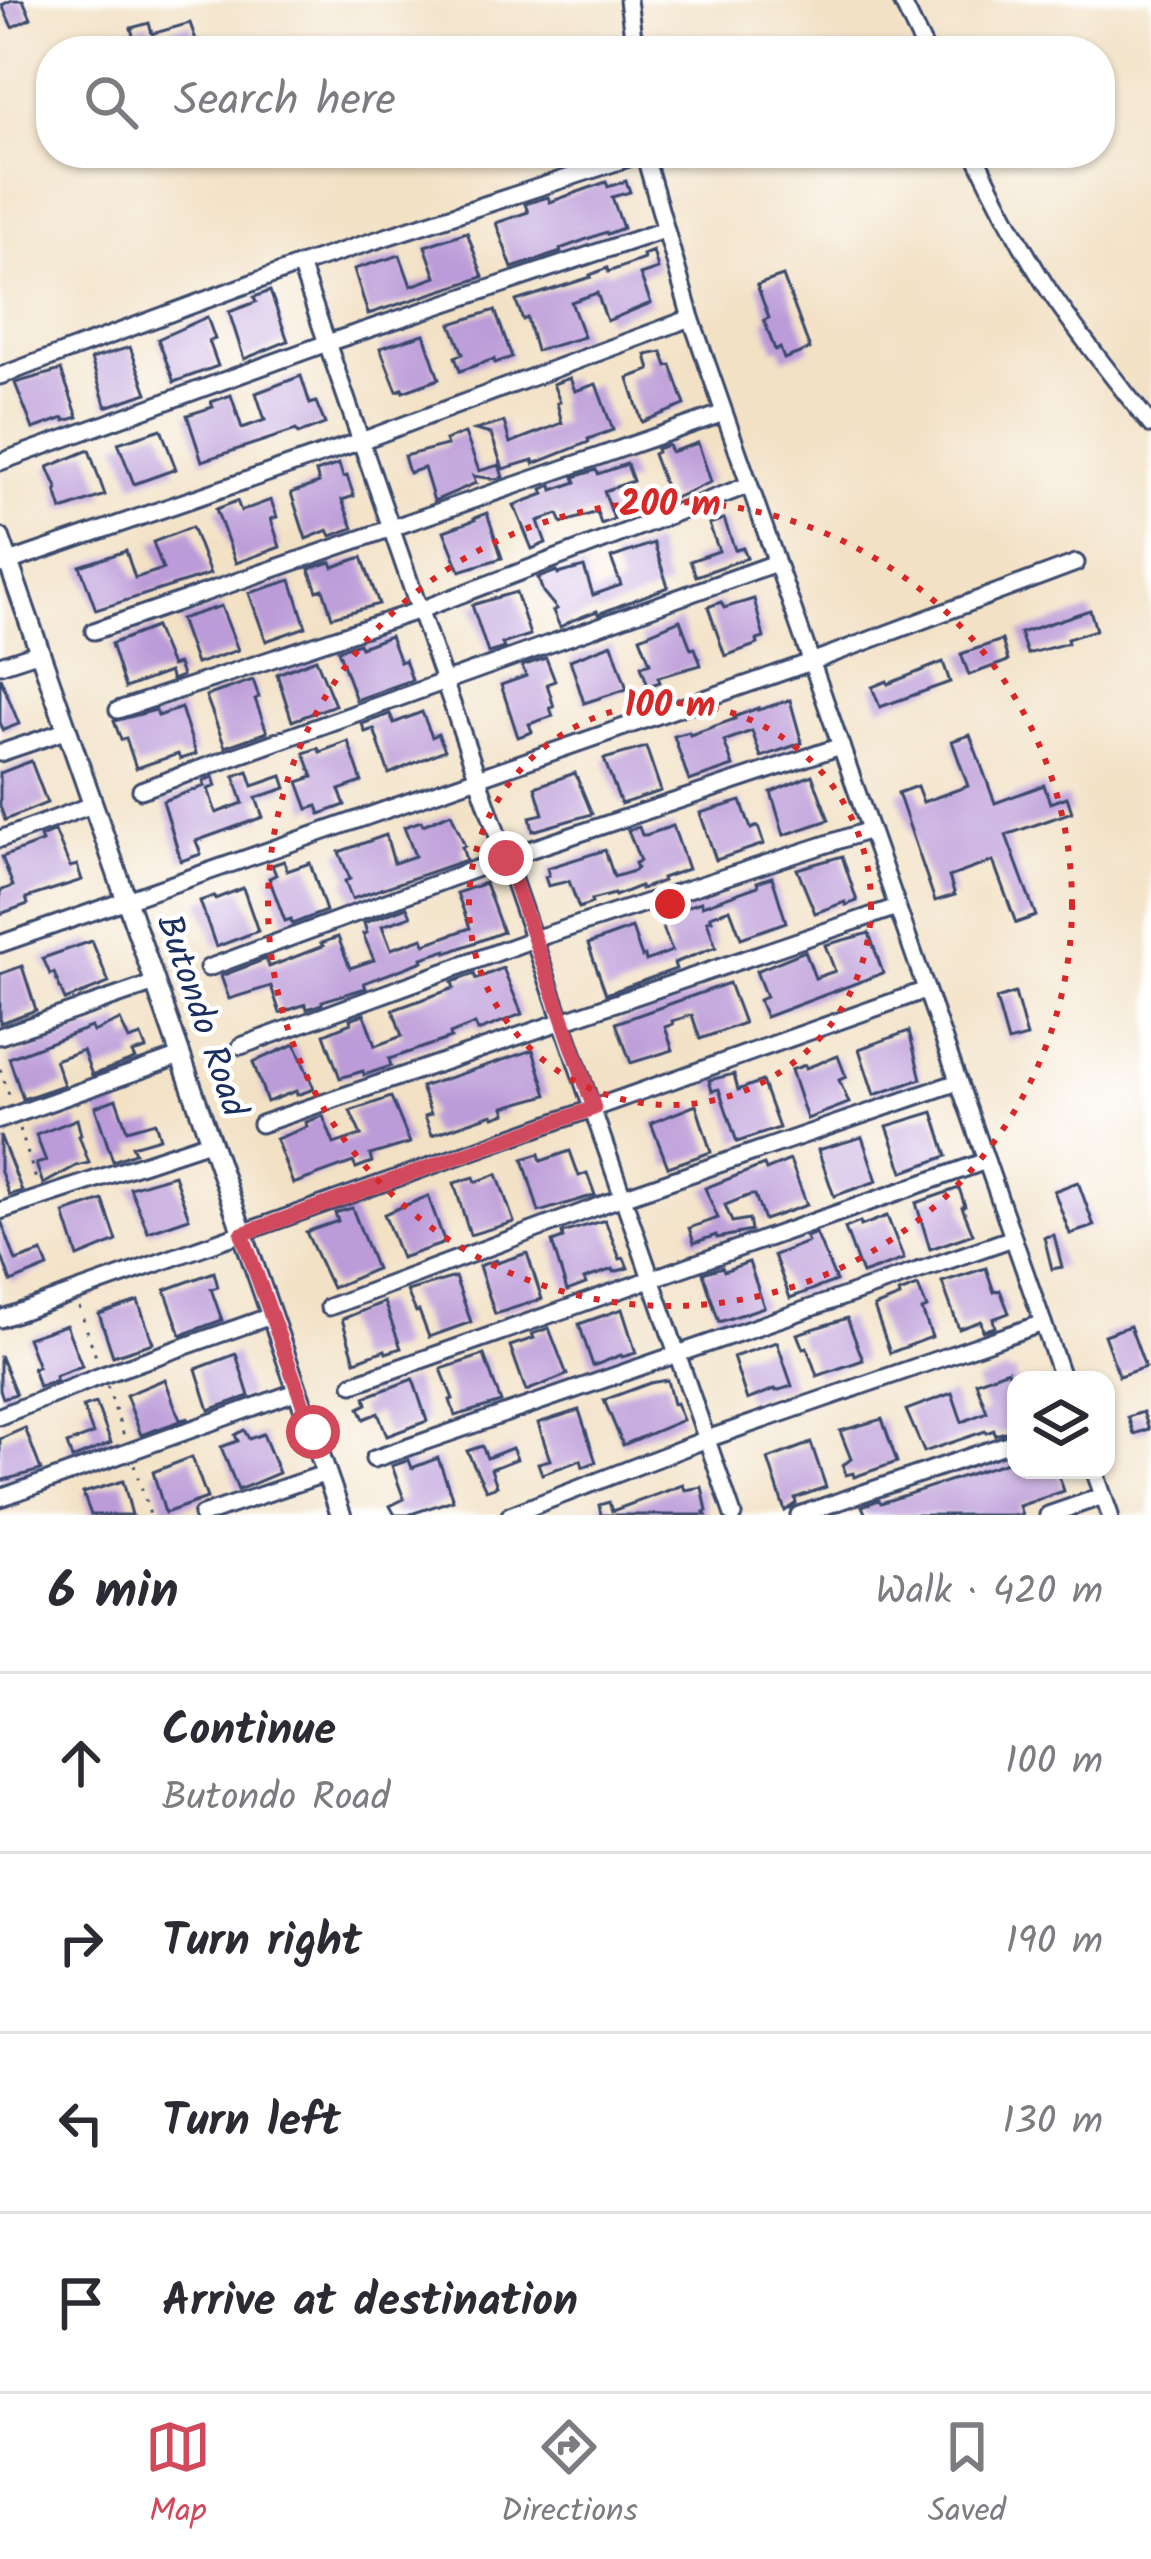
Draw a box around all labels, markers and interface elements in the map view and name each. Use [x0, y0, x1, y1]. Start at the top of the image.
search box [36, 36, 1115, 168]
text: Search here [174, 66, 396, 138]
icon: search [78, 69, 144, 135]
text: 200 m [619, 477, 721, 534]
text: 100 m [624, 678, 716, 735]
route end [479, 831, 533, 885]
centre of rings [649, 883, 691, 925]
street label: Butondo Road [139, 907, 262, 1126]
map controls [1007, 1371, 1115, 1479]
button: layers [1007, 1371, 1115, 1479]
route start [286, 1405, 340, 1459]
text: 6 min [48, 1553, 179, 1634]
text: Walk · 420 m [876, 1562, 1103, 1624]
text: Continue [162, 1696, 336, 1768]
icon: ahead [48, 1730, 114, 1796]
text: 100 m [1005, 1732, 1103, 1794]
text: Butondo Road [162, 1768, 390, 1830]
text: Turn right [162, 1907, 362, 1979]
icon: right [48, 1910, 114, 1976]
text: 190 m [1006, 1912, 1103, 1974]
text: Turn left [162, 2087, 341, 2159]
icon: left [48, 2090, 114, 2156]
text: 130 m [1002, 2092, 1103, 2154]
text: Arrive at destination [162, 2267, 578, 2339]
icon: arrive [48, 2270, 114, 2336]
tab: Map [145, 2414, 211, 2539]
tab: Directions [501, 2414, 638, 2539]
tab: Saved [928, 2414, 1006, 2539]

